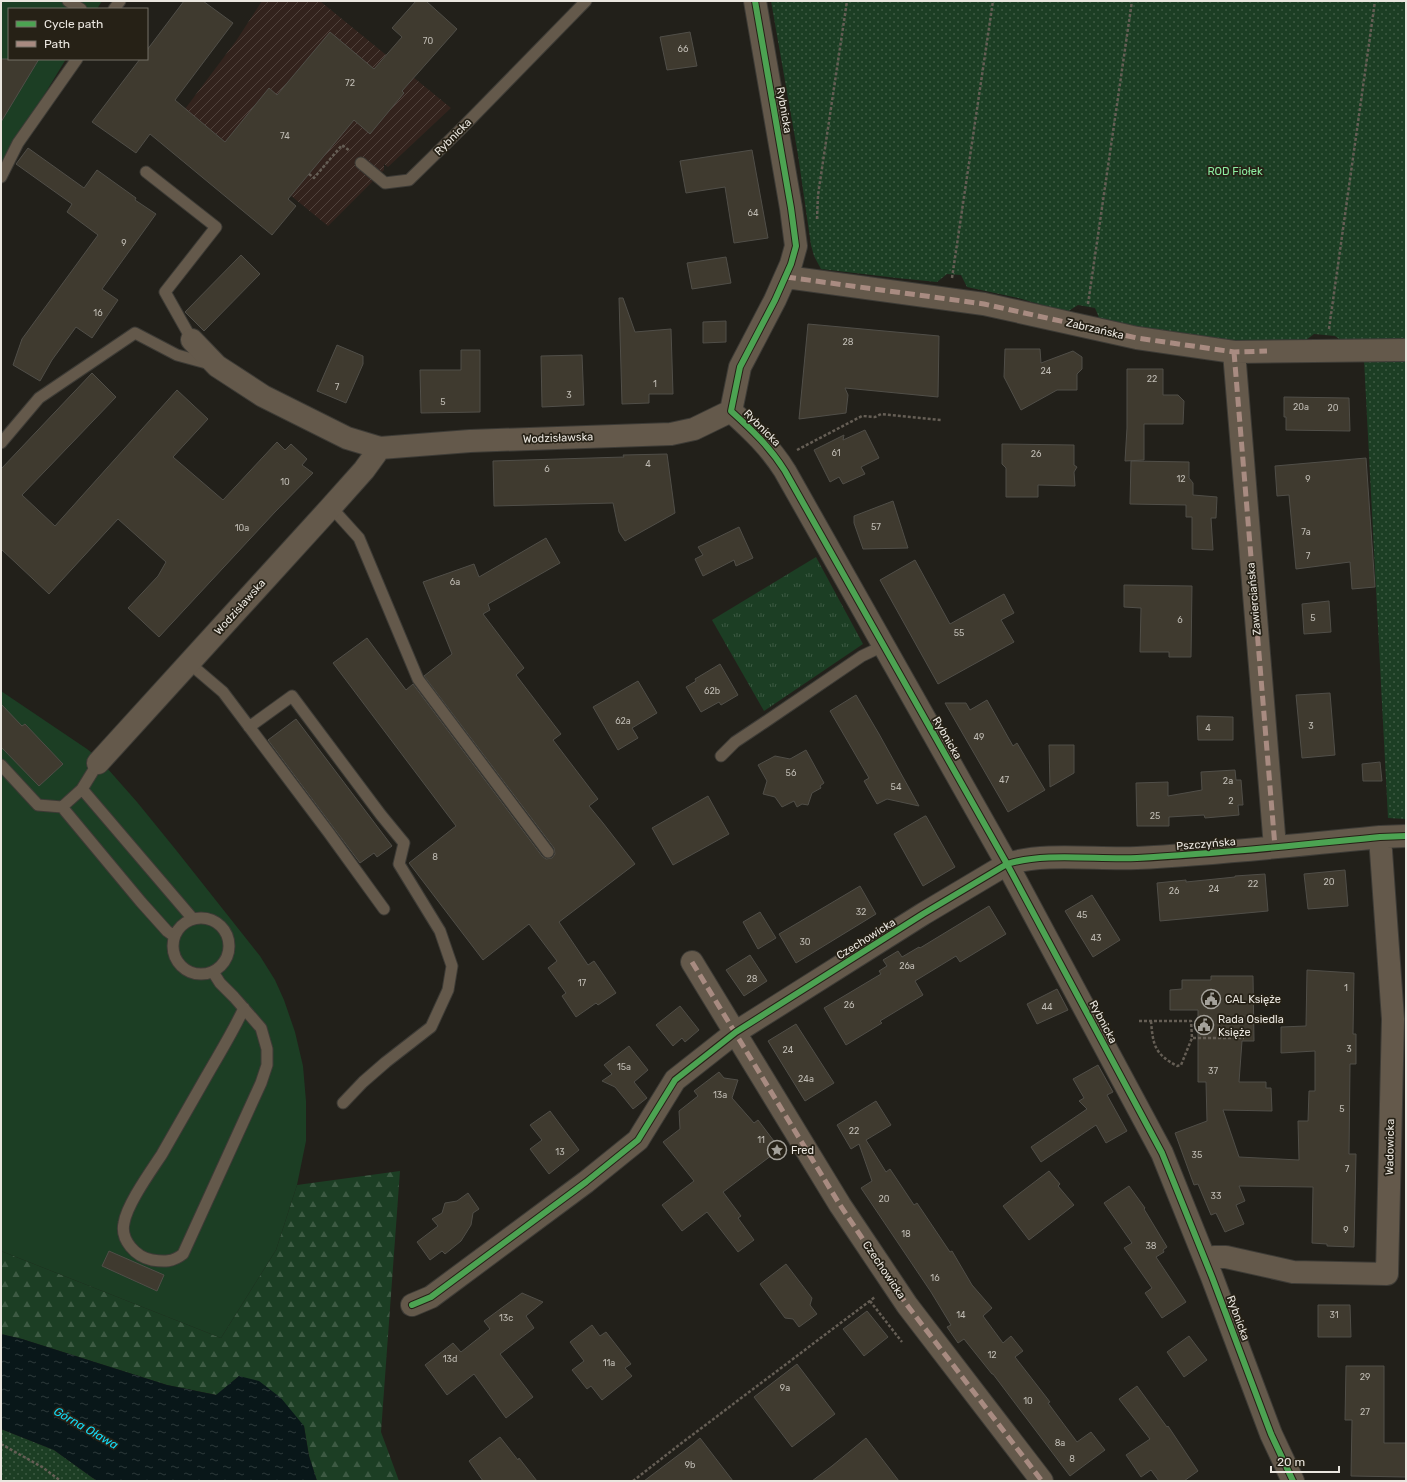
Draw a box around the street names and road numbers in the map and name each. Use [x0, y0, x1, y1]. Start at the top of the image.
street label: Rybnicka [774, 86, 794, 134]
street label: Rybnicka [432, 116, 474, 158]
street label: Zabrzańska [1065, 316, 1125, 342]
street label: Rybnicka [741, 407, 783, 449]
street label: Wodzisławska [523, 430, 593, 446]
street label: Zawierciańska [1244, 562, 1264, 636]
street label: Wodzisławska [212, 577, 268, 637]
street label: Rybnicka [930, 714, 964, 762]
street label: Pszczyńska [1176, 835, 1236, 853]
street label: Czechowicka [834, 916, 898, 962]
street label: Rybnicka [1086, 998, 1120, 1046]
street label: Wadowicka [1383, 1119, 1397, 1175]
street label: Czechowicka [860, 1239, 908, 1301]
street label: Rybnicka [1224, 1294, 1252, 1342]

